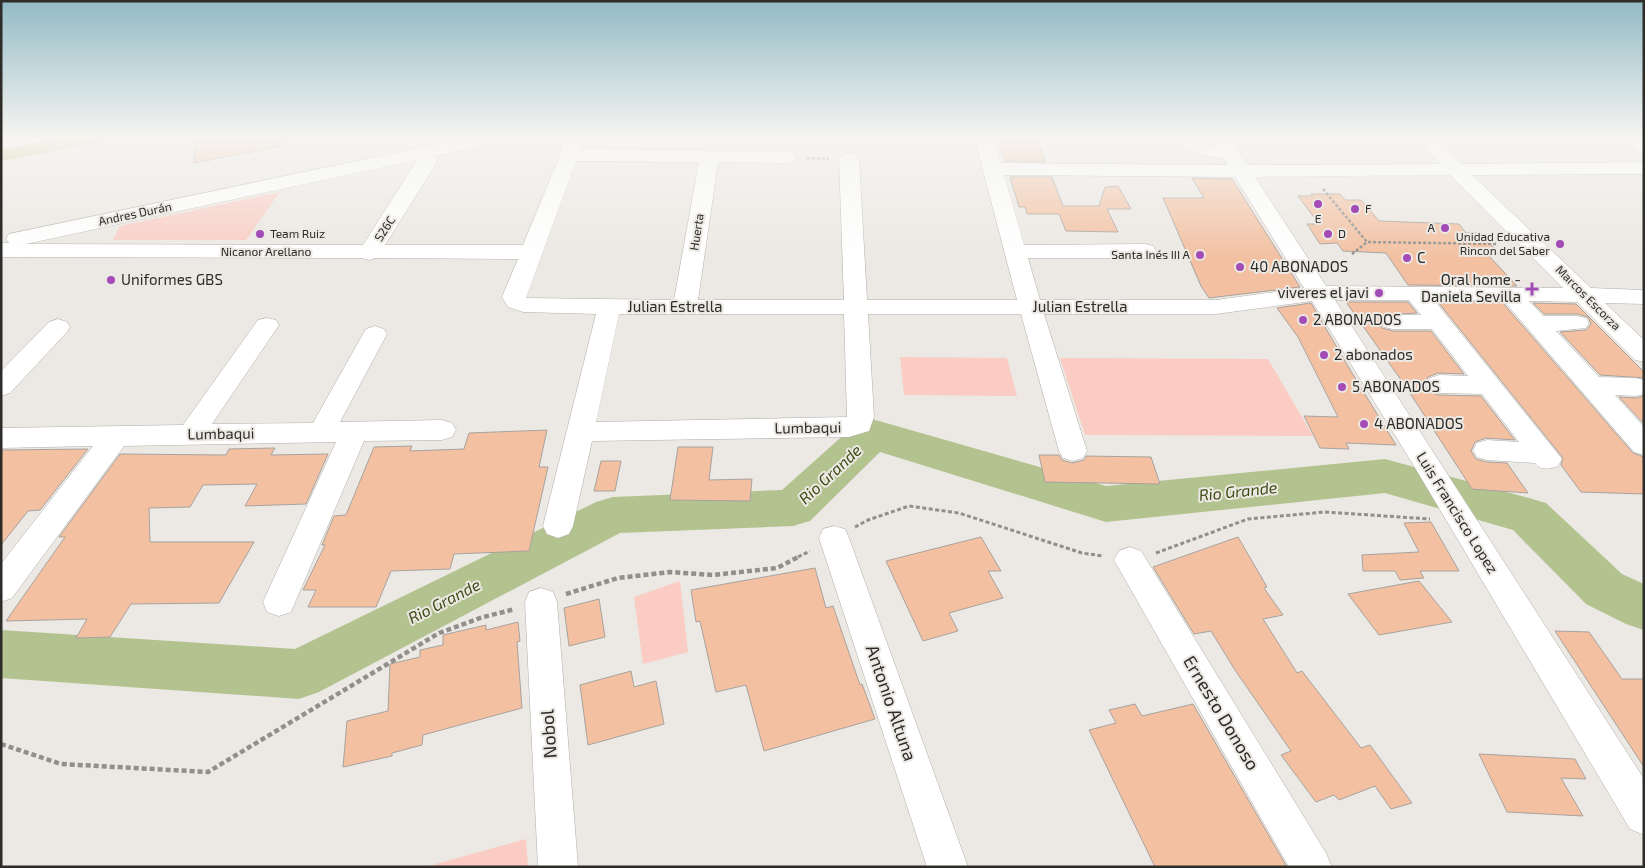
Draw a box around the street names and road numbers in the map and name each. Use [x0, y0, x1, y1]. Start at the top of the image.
street label: Andres Durán [97, 198, 173, 228]
street label: Huerta [686, 212, 706, 251]
street label: S26C [371, 213, 398, 244]
street label: Nicanor Arellano [221, 244, 312, 258]
street label: Marcos Escorza [1553, 262, 1624, 333]
street label: Julian Estrella [628, 297, 722, 315]
street label: Julian Estrella [1033, 297, 1127, 315]
street label: Lumbaqui [774, 417, 842, 437]
street label: Lumbaqui [187, 423, 255, 443]
street label: Luis Francisco Lopez [1413, 448, 1503, 577]
street label: Antonio Altuna [862, 642, 922, 764]
street label: Ernesto Donoso [1179, 651, 1265, 774]
street label: Nobol [535, 708, 561, 759]

